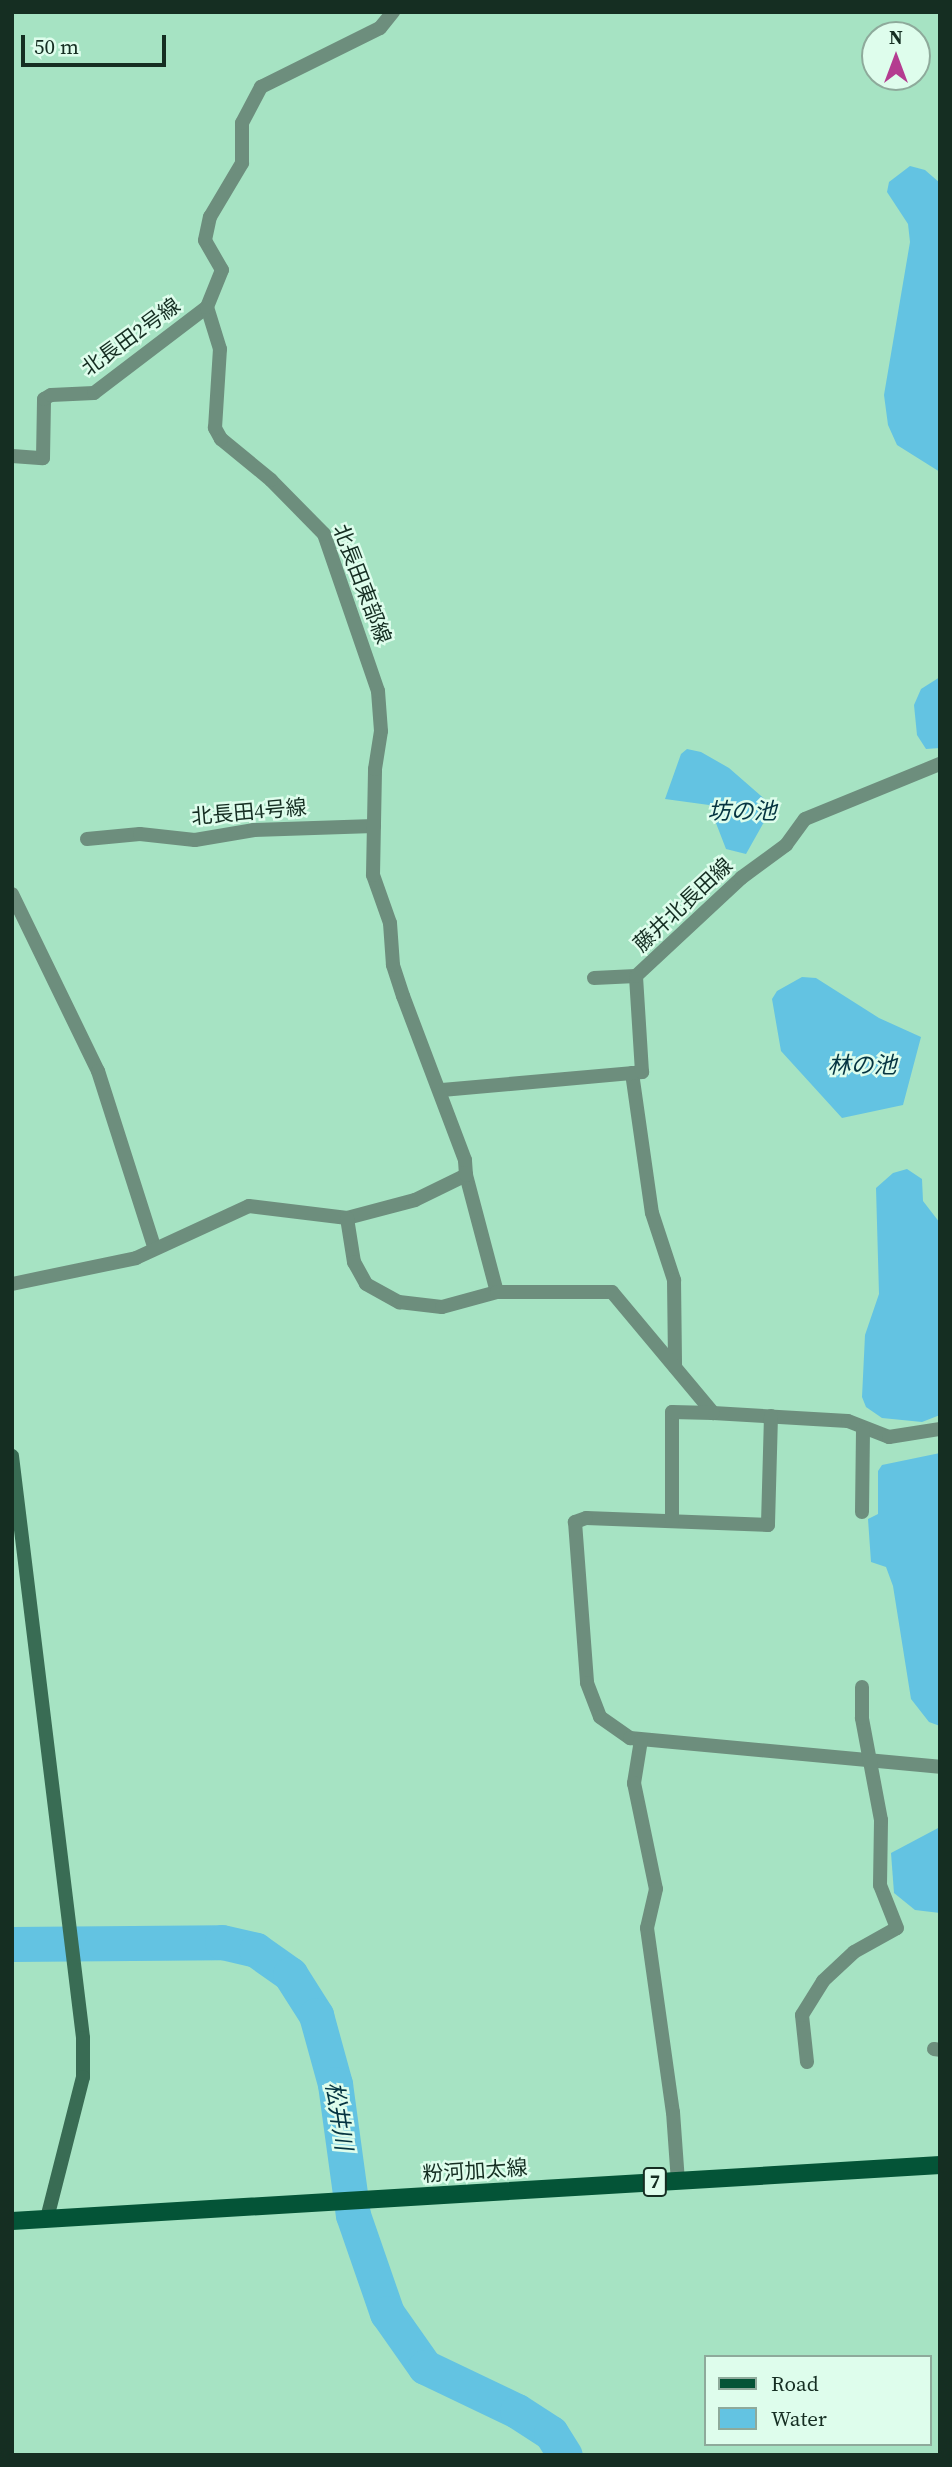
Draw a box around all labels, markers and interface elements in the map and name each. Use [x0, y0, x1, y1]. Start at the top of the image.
scale bar [24, 21, 170, 65]
north arrow [861, 21, 931, 91]
text: N [889, 24, 903, 50]
text: 50 m [34, 32, 79, 61]
street label: 北長田2号線 [77, 293, 185, 381]
street label: 北長田東部線 [328, 521, 396, 647]
street label: 北長田4号線 [190, 794, 308, 830]
water label: 坊の池 [708, 797, 776, 825]
street label: 藤井北長田線 [628, 853, 738, 957]
water label: 林の池 [828, 1051, 896, 1079]
water label: 松井川 [320, 2080, 358, 2152]
street label: 粉河加太線 [422, 2155, 528, 2187]
road number: 7 [643, 2166, 667, 2198]
legend [704, 2355, 931, 2446]
text: Road [771, 2369, 819, 2398]
text: Water [771, 2404, 827, 2433]

